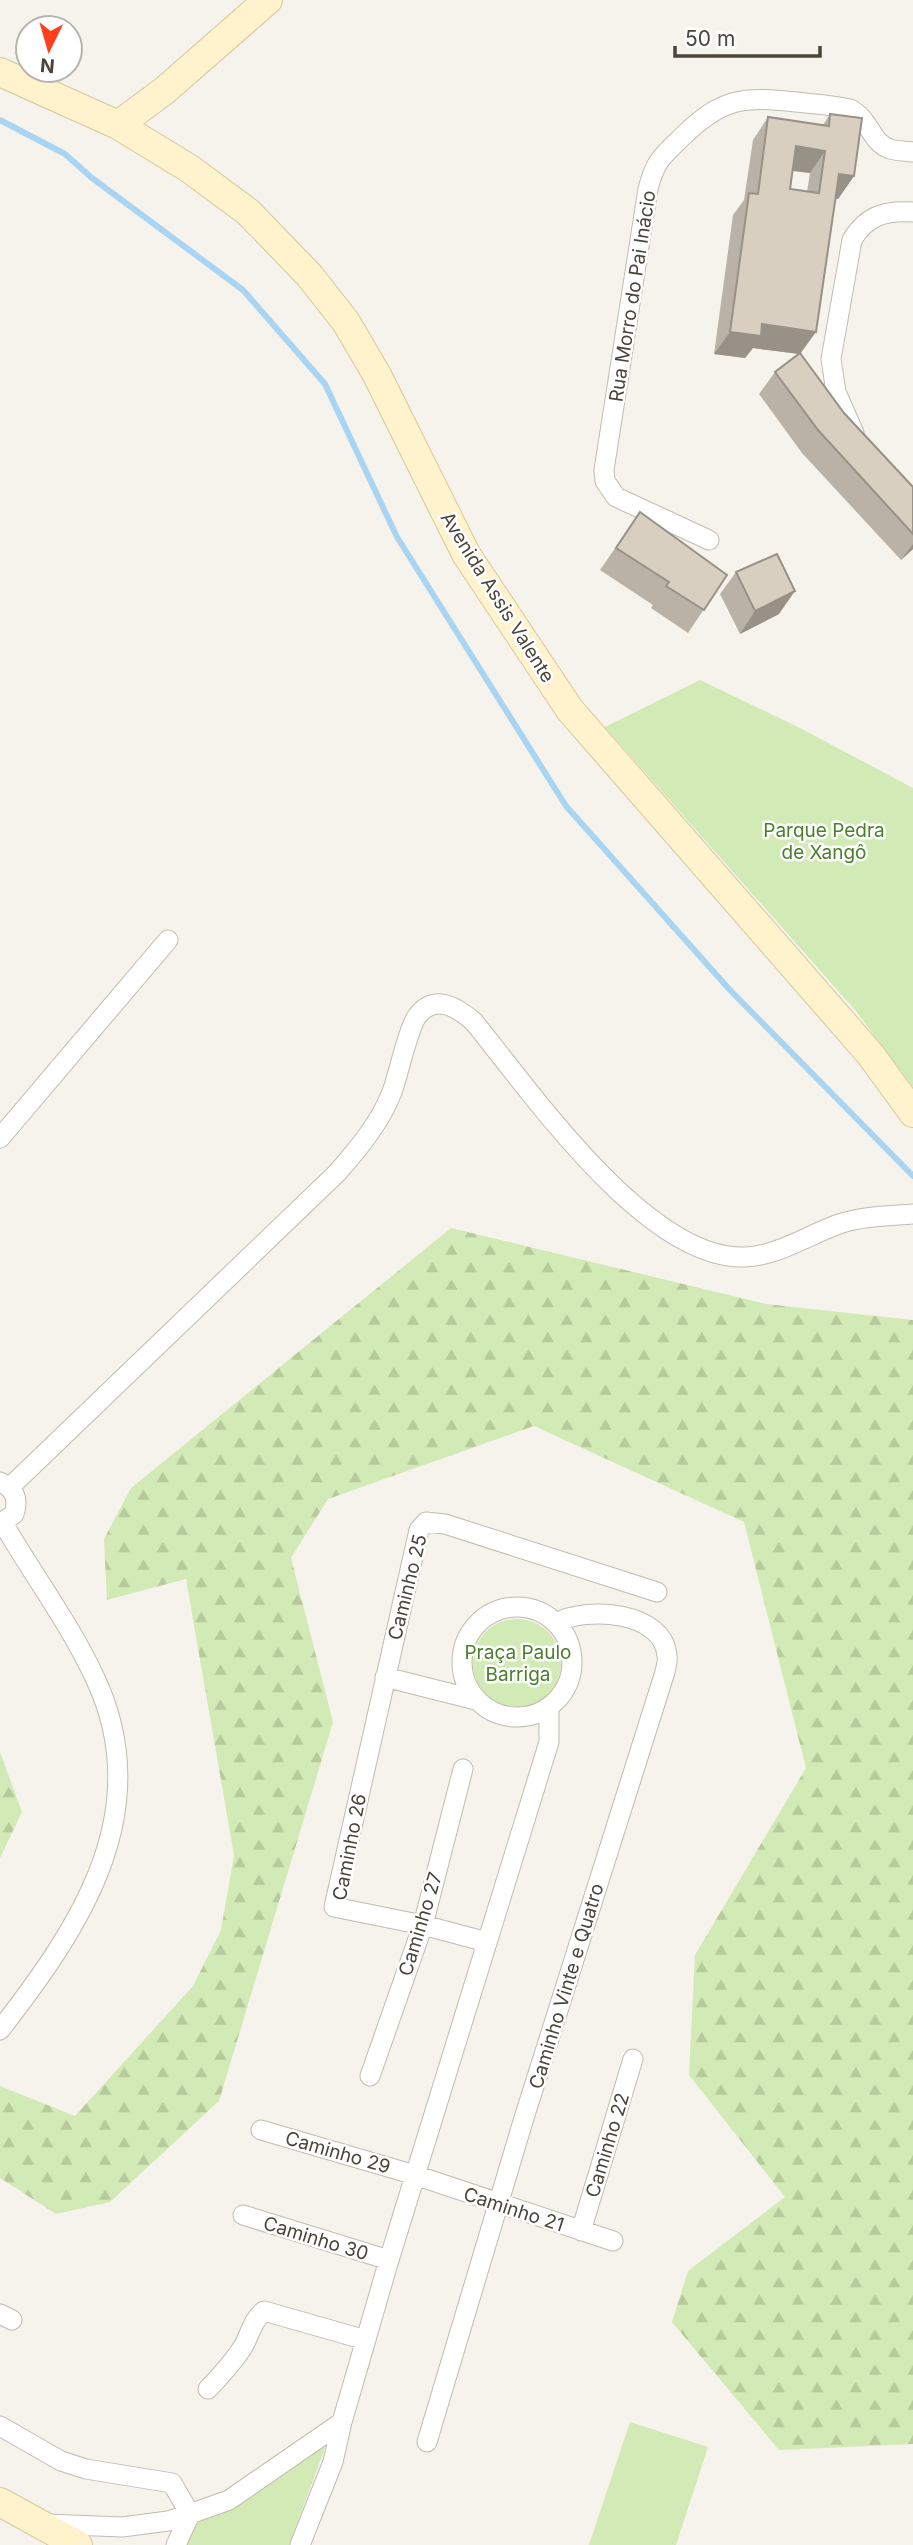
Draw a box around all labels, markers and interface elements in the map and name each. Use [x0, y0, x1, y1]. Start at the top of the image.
north arrow [14, 14, 84, 84]
scale bar [675, 14, 820, 58]
text: 50 m [685, 26, 735, 51]
text: N [39, 53, 56, 78]
street label: Rua Morro do Pai Inácio [604, 189, 661, 404]
street label: Avenida Assis Valente [436, 508, 559, 687]
park label: Parque Pedra de Xangô [763, 819, 885, 864]
street label: Caminho 25 [383, 1532, 432, 1642]
park label: Praça Paulo Barriga [464, 1641, 572, 1686]
street label: Caminho 26 [328, 1792, 371, 1902]
street label: Caminho 27 [394, 1869, 447, 1979]
street label: Caminho Vinte e Quatro [524, 1881, 609, 2092]
street label: Caminho 22 [581, 2090, 634, 2200]
street label: Caminho 29 [283, 2126, 393, 2178]
street label: Caminho 21 [461, 2182, 567, 2237]
street label: Caminho 30 [261, 2212, 371, 2265]

